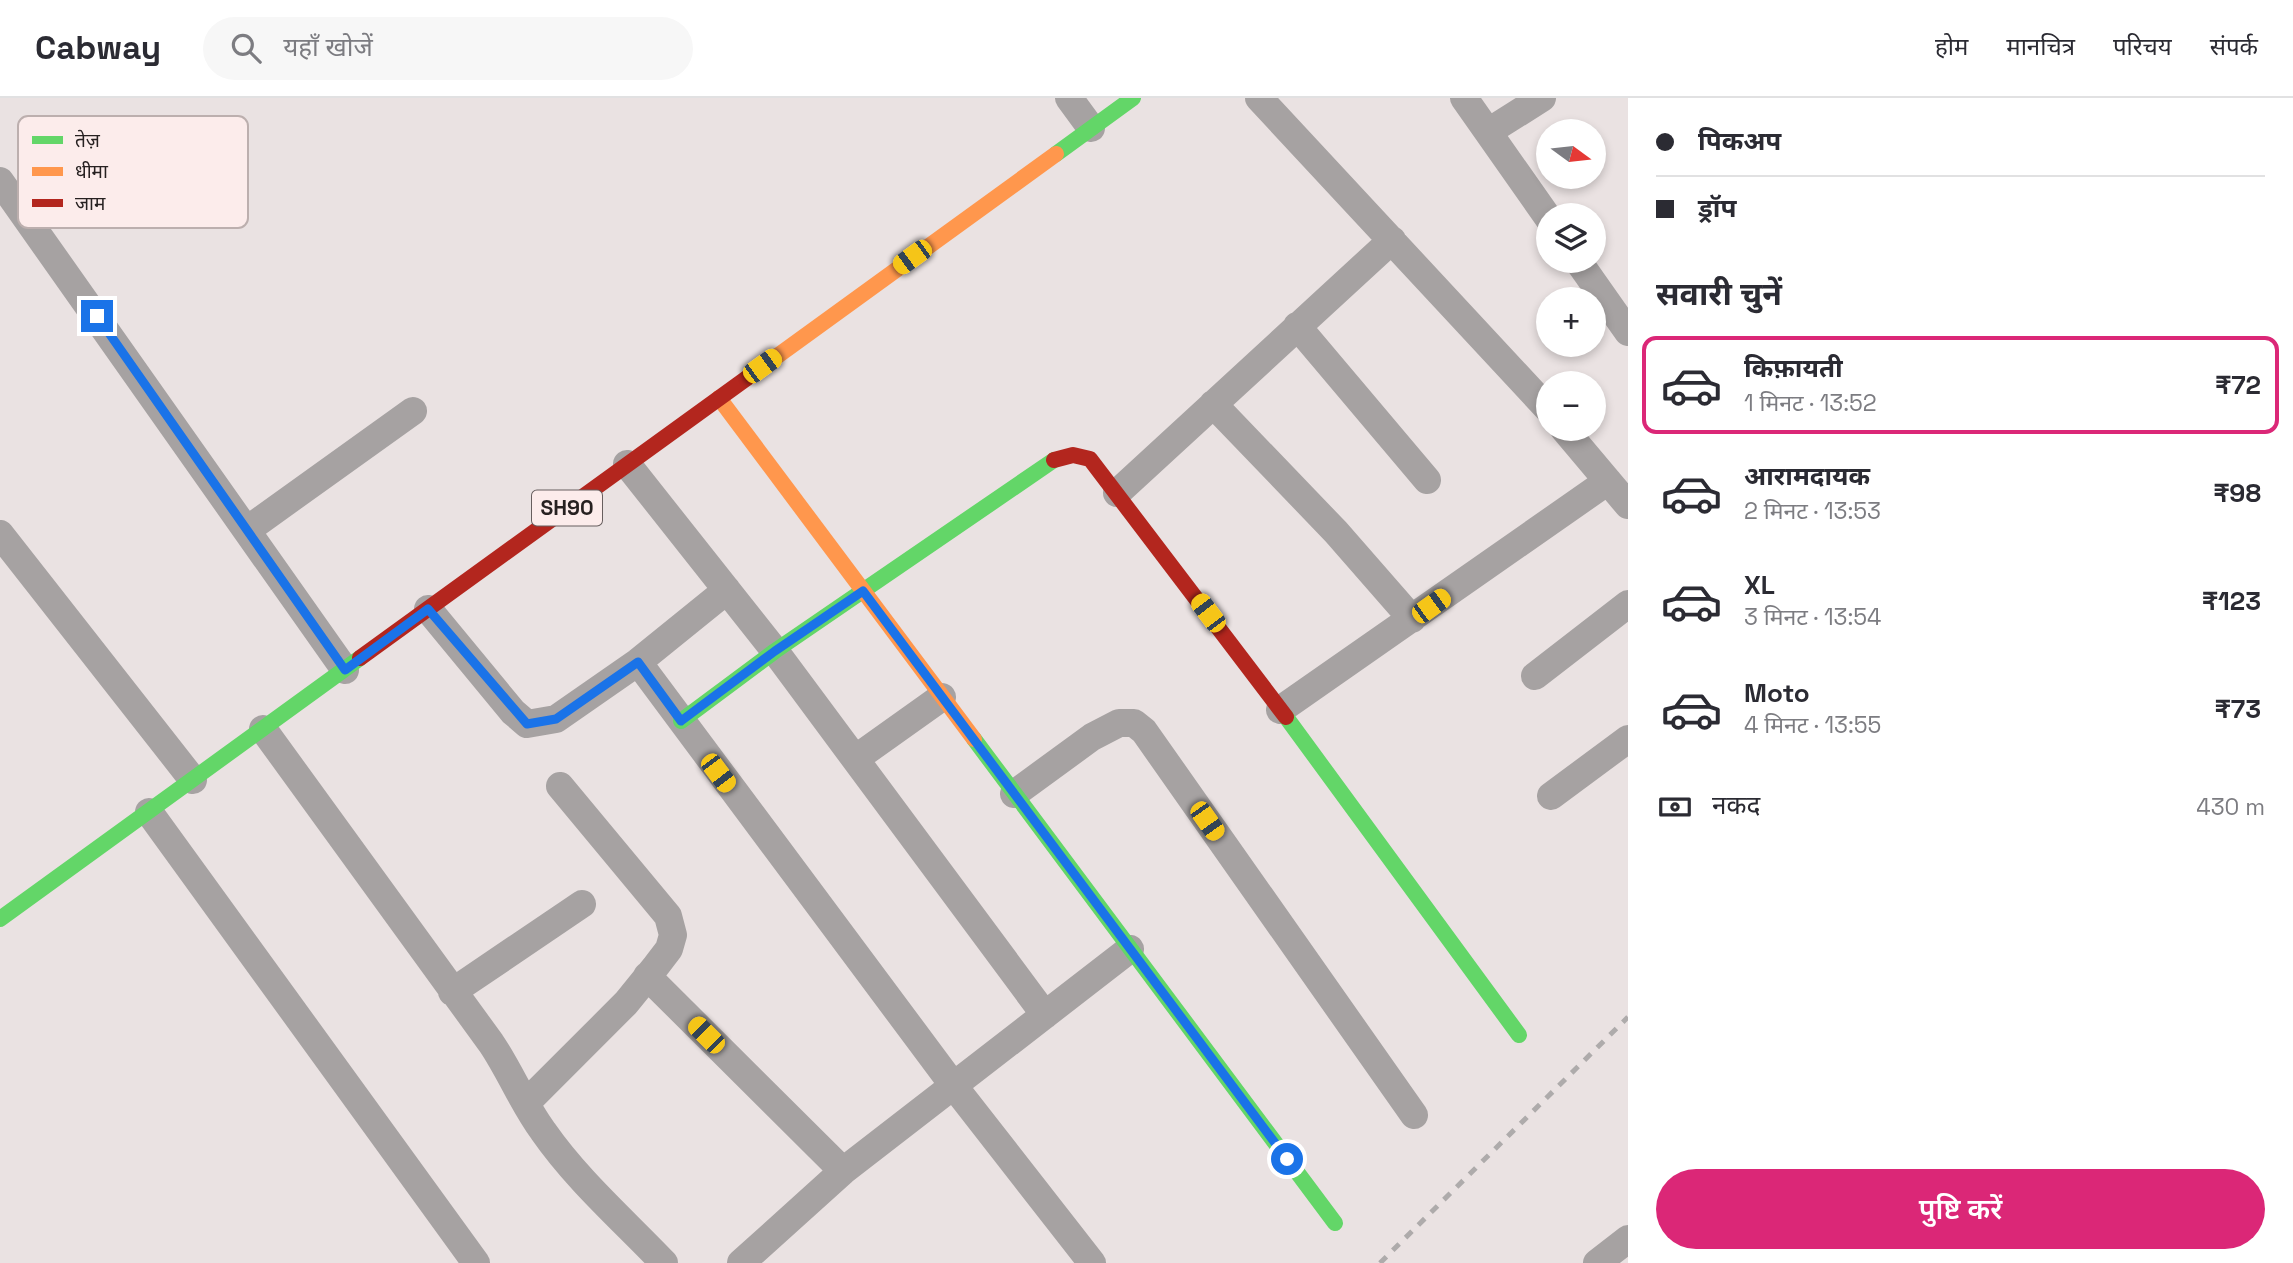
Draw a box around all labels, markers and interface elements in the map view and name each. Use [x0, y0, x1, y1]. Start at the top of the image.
search box [203, 17, 693, 80]
text: Cabway [35, 27, 161, 69]
icon: search [227, 29, 265, 67]
text: यहाँ खोजें [283, 30, 373, 64]
text: होम [1935, 31, 1968, 62]
text: मानचित्र [2006, 31, 2075, 62]
text: परिचय [2113, 31, 2172, 62]
text: संपर्क [2210, 31, 2258, 62]
legend [18, 116, 248, 228]
north arrow [1536, 119, 1606, 189]
map controls [1536, 119, 1606, 441]
text: पिकअप [1698, 124, 1781, 158]
text: तेज़ [75, 128, 101, 153]
text: धीमा [75, 159, 109, 184]
text: जाम [75, 191, 106, 216]
text: ड्रॉप [1698, 191, 1736, 225]
button: layers [1536, 203, 1606, 273]
car [889, 236, 936, 278]
text: सवारी चुनें [1656, 274, 1782, 314]
button: + [1536, 287, 1606, 357]
route end [81, 300, 113, 332]
car [739, 345, 786, 387]
text: किफ़ायती [1744, 351, 1843, 385]
icon: car [1660, 354, 1723, 417]
text: ₹72 [2215, 368, 2261, 402]
button: − [1536, 371, 1606, 441]
text: 1 मिनट · 13:52 [1744, 388, 1877, 418]
text: आरामदायक [1744, 459, 1870, 493]
icon: car [1660, 462, 1723, 525]
text: ₹98 [2213, 476, 2261, 510]
road number: SH90 [532, 490, 602, 526]
text: 2 मिनट · 13:53 [1744, 496, 1881, 526]
text: XL [1744, 568, 1775, 602]
icon: car [1660, 570, 1723, 633]
text: ₹123 [2202, 584, 2261, 618]
car [1408, 585, 1455, 627]
car [1187, 590, 1230, 636]
text: 3 मिनट · 13:54 [1744, 602, 1881, 632]
text: Moto [1744, 676, 1810, 710]
icon: car [1660, 678, 1723, 741]
text: ₹73 [2215, 692, 2261, 726]
text: 4 मिनट · 13:55 [1744, 710, 1881, 740]
car [697, 750, 740, 796]
icon: cash [1656, 788, 1694, 826]
text: नकद [1712, 788, 1760, 822]
text: 430 m [2196, 792, 2265, 822]
car [1187, 798, 1228, 844]
car [684, 1013, 729, 1057]
route start [1271, 1143, 1303, 1175]
button: पुष्टि करें [1656, 1169, 2265, 1249]

